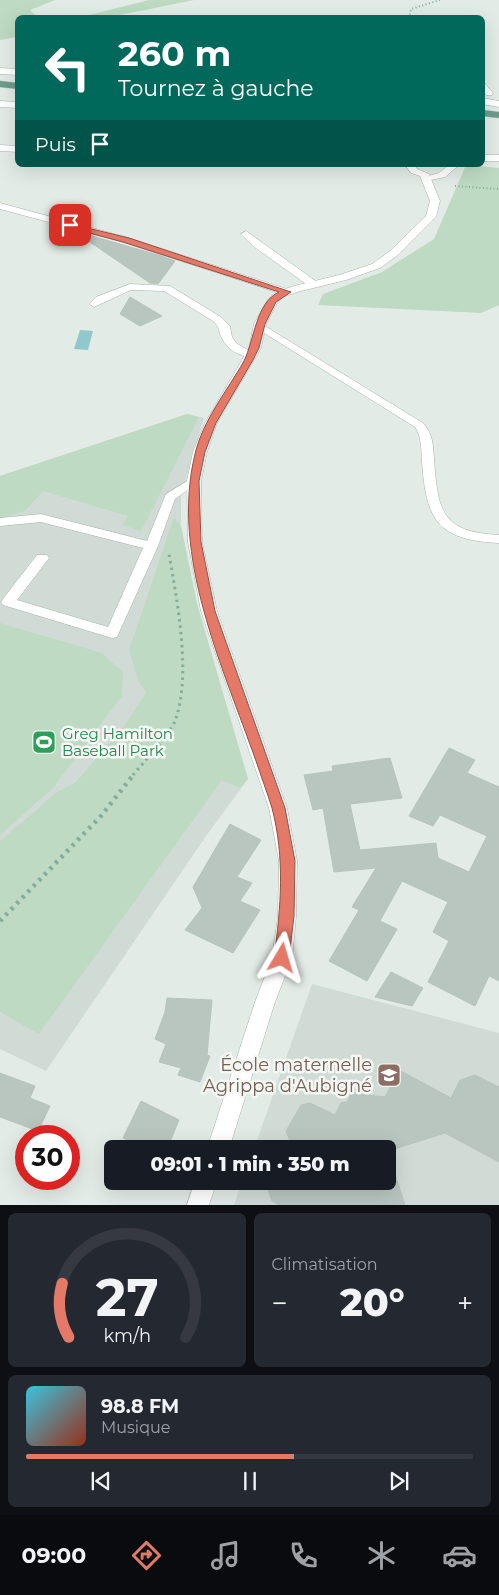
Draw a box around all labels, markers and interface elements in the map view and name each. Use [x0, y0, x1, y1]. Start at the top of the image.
text: 260 m [118, 32, 231, 75]
icon: left [35, 35, 100, 100]
text: Tournez à gauche [118, 75, 314, 102]
icon: arrive [86, 130, 114, 158]
text: Puis [35, 133, 76, 156]
pin [49, 204, 91, 246]
icon: arrive [56, 211, 84, 239]
place label: Greg Hamilton Baseball Park [62, 724, 173, 760]
sports icon: Greg Hamilton Baseball Park [31, 729, 57, 755]
position arrow [255, 931, 307, 983]
place label: École maternelle Agrippa d'Aubigné [203, 1054, 372, 1097]
school or university icon: École maternelle Agrippa d'Aubigné [376, 1062, 402, 1088]
speed limit sign: 30 [15, 1125, 80, 1190]
text: 09:01 · 1 min · 350 m [150, 1153, 350, 1176]
text: Climatisation [272, 1255, 378, 1274]
text: 27 [95, 1266, 158, 1329]
text: 20° [340, 1279, 405, 1326]
text: − [272, 1286, 288, 1320]
text: + [457, 1286, 473, 1320]
text: km/h [103, 1325, 151, 1346]
text: 98.8 FM [101, 1395, 179, 1418]
text: Musique [101, 1418, 170, 1437]
icon: previous [87, 1467, 115, 1495]
icon: pause [236, 1467, 264, 1495]
icon: next [385, 1467, 413, 1495]
icon: directions [129, 1538, 164, 1573]
icon: music [208, 1538, 243, 1573]
icon: phone [286, 1538, 321, 1573]
icon: climate [364, 1538, 399, 1573]
icon: car [442, 1538, 477, 1573]
text: 09:00 [22, 1542, 86, 1569]

